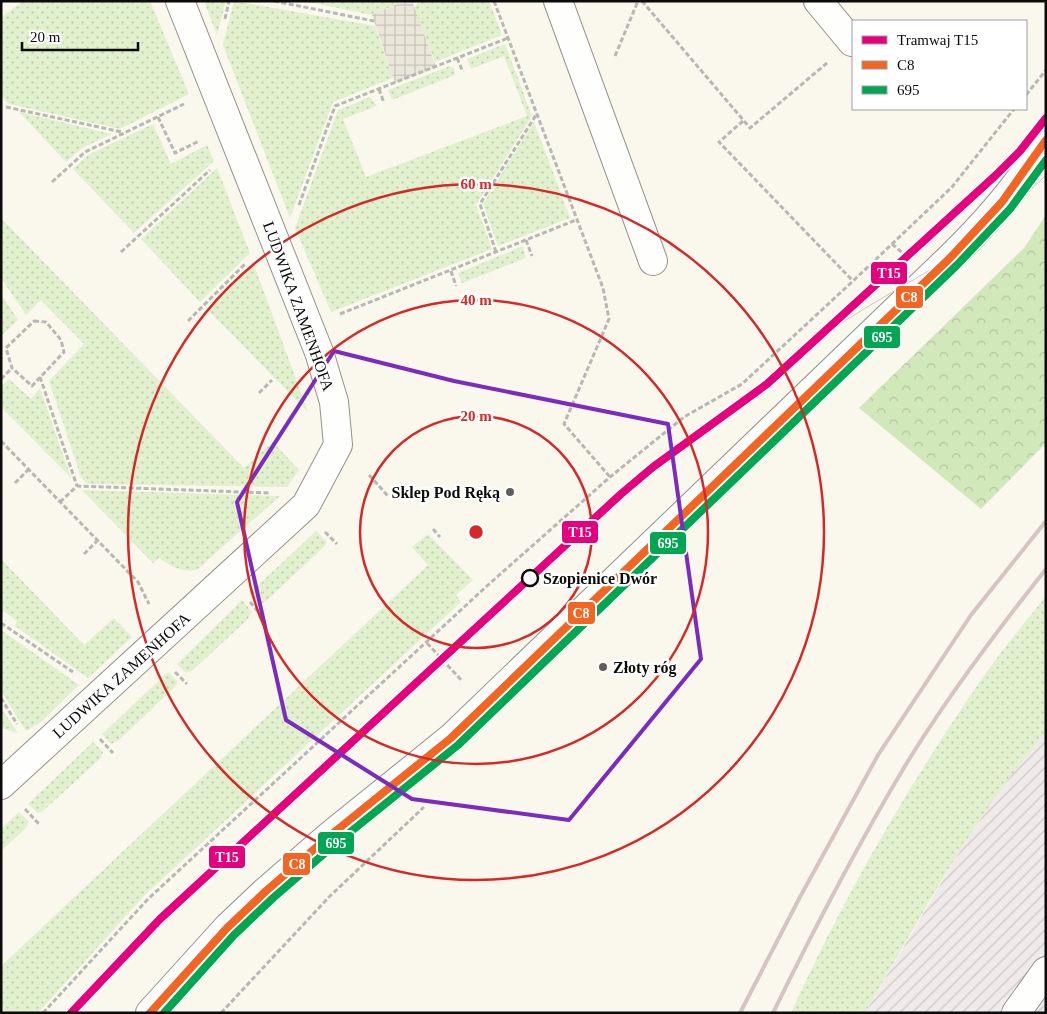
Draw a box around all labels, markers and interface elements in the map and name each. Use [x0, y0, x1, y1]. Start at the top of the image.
scale bar [22, 20, 139, 52]
legend [852, 20, 1027, 110]
text: 20 m [30, 29, 61, 45]
text: Tramwaj T15 [897, 32, 978, 48]
text: C8 [897, 57, 915, 73]
text: 695 [897, 82, 920, 98]
text: 60 m [460, 176, 492, 192]
street label: LUDWIKA ZAMENHOFA [260, 219, 337, 394]
line badge: T15 [870, 261, 908, 285]
text: T15 [877, 266, 901, 281]
line badge: C8 [895, 285, 924, 309]
text: C8 [900, 290, 918, 305]
text: 40 m [460, 292, 492, 308]
line badge: 695 [863, 325, 901, 349]
text: 695 [872, 330, 893, 345]
text: 20 m [460, 408, 492, 424]
place label: Sklep Pod Ręką [392, 484, 500, 502]
marker: Sklep Pod Ręką [504, 486, 516, 498]
line badge: T15 [561, 520, 599, 544]
centre of rings [467, 523, 485, 541]
text: T15 [568, 525, 592, 540]
line badge: 695 [649, 531, 687, 555]
text: 695 [658, 536, 679, 551]
marker: Szopienice Dwór [521, 569, 539, 587]
place label: Szopienice Dwór [543, 570, 657, 588]
line badge: C8 [567, 601, 596, 625]
text: C8 [572, 606, 590, 621]
street label: LUDWIKA ZAMENHOFA [49, 609, 194, 742]
place label: Złoty róg [613, 659, 677, 677]
marker: Złoty róg [597, 661, 609, 673]
line badge: 695 [317, 831, 355, 855]
text: 695 [326, 836, 347, 851]
line badge: T15 [208, 845, 246, 869]
text: T15 [215, 850, 239, 865]
line badge: C8 [282, 852, 311, 876]
text: C8 [288, 857, 306, 872]

